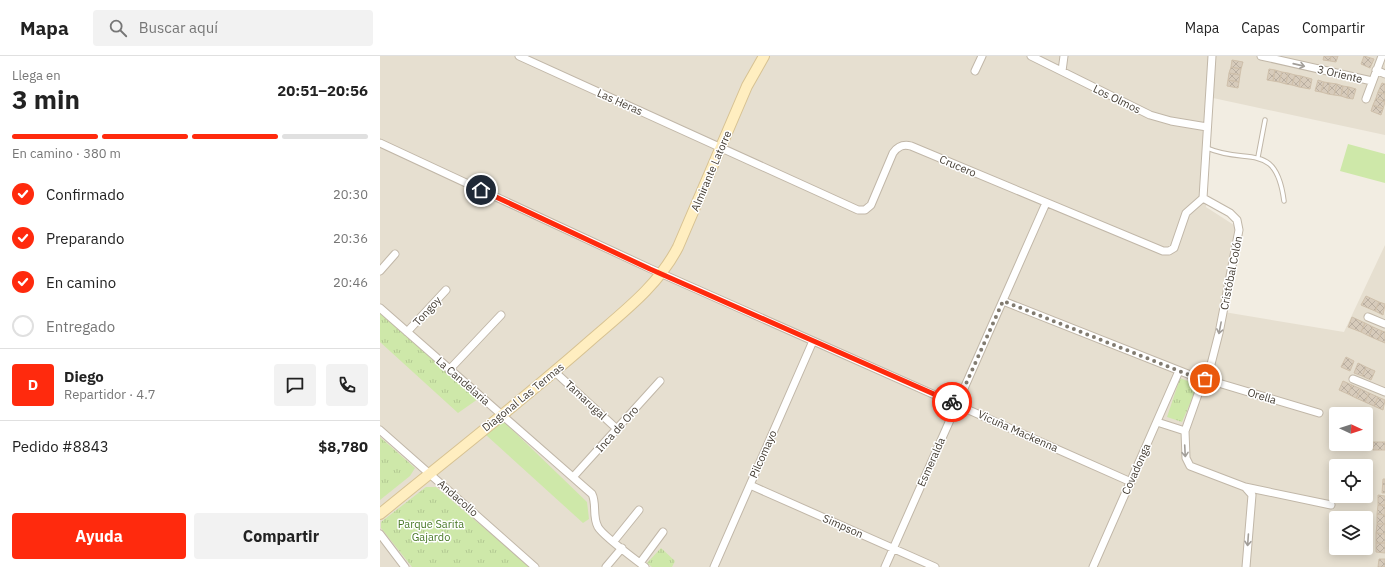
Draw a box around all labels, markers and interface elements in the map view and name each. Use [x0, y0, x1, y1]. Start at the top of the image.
search box [93, 10, 373, 46]
text: Mapa [20, 16, 69, 40]
icon: search [107, 17, 129, 39]
text: Buscar aquí [139, 18, 218, 37]
text: Mapa [1185, 19, 1219, 37]
text: Capas [1241, 19, 1280, 37]
text: Compartir [1302, 19, 1365, 37]
one-way arrow [1293, 61, 1306, 69]
street label: 3 Oriente [1316, 62, 1364, 86]
text: Llega en [12, 67, 61, 84]
text: 20:51–20:56 [277, 81, 368, 100]
street label: Los Olmos [1091, 81, 1143, 117]
text: 3 min [12, 82, 80, 116]
street label: Las Heras [595, 86, 645, 118]
street label: Almirante Latorre [688, 129, 734, 213]
text: En camino · 380 m [12, 145, 121, 162]
street label: Crucero [937, 152, 979, 180]
pin [464, 173, 498, 207]
icon: home [470, 179, 492, 201]
icon: check [12, 183, 34, 205]
text: Confirmado [46, 185, 124, 204]
text: 20:30 [333, 186, 368, 203]
icon: check [12, 227, 34, 249]
text: Preparando [46, 229, 124, 248]
text: 20:36 [333, 230, 368, 247]
street label: Cristóbal Colón [1217, 235, 1245, 311]
icon: check [12, 271, 34, 293]
text: En camino [46, 273, 116, 292]
text: 20:46 [333, 274, 368, 291]
street label: Tongoy [410, 293, 445, 329]
text: Entregado [46, 317, 115, 336]
one-way arrow [1216, 321, 1224, 334]
street label: La Candelaria [433, 354, 493, 408]
street label: Diagonal Las Termas [479, 360, 567, 434]
pin [1188, 362, 1222, 396]
button: chat [274, 364, 316, 406]
button: phone [326, 364, 368, 406]
text: Diego [64, 367, 104, 386]
icon: bag [1194, 368, 1216, 390]
text: D [28, 375, 38, 394]
street label: Tamarugal [562, 377, 610, 423]
courier [932, 382, 972, 422]
street label: Orella [1246, 385, 1278, 407]
text: Repartidor · 4.7 [64, 386, 155, 403]
icon: bike [941, 391, 963, 413]
street label: Inca de Oro [593, 403, 641, 455]
street label: Vicuña Mackenna [976, 407, 1060, 455]
north arrow [1329, 407, 1373, 451]
map controls [1329, 407, 1373, 555]
street label: Pilcomayo [746, 428, 780, 480]
street label: Esmeralda [914, 435, 948, 489]
text: Pedido #8843 [12, 437, 109, 456]
text: $8,780 [318, 437, 368, 456]
street label: Covadonga [1119, 441, 1154, 497]
one-way arrow [1182, 445, 1189, 458]
button: locate [1329, 459, 1373, 503]
street label: Andacollo [435, 477, 481, 519]
street label: Simpson [821, 511, 865, 541]
button: layers [1329, 511, 1373, 555]
button: Ayuda [12, 513, 186, 559]
button: Compartir [194, 513, 368, 559]
park label: Parque Sarita Gajardo [398, 517, 464, 544]
one-way arrow [1245, 533, 1252, 546]

